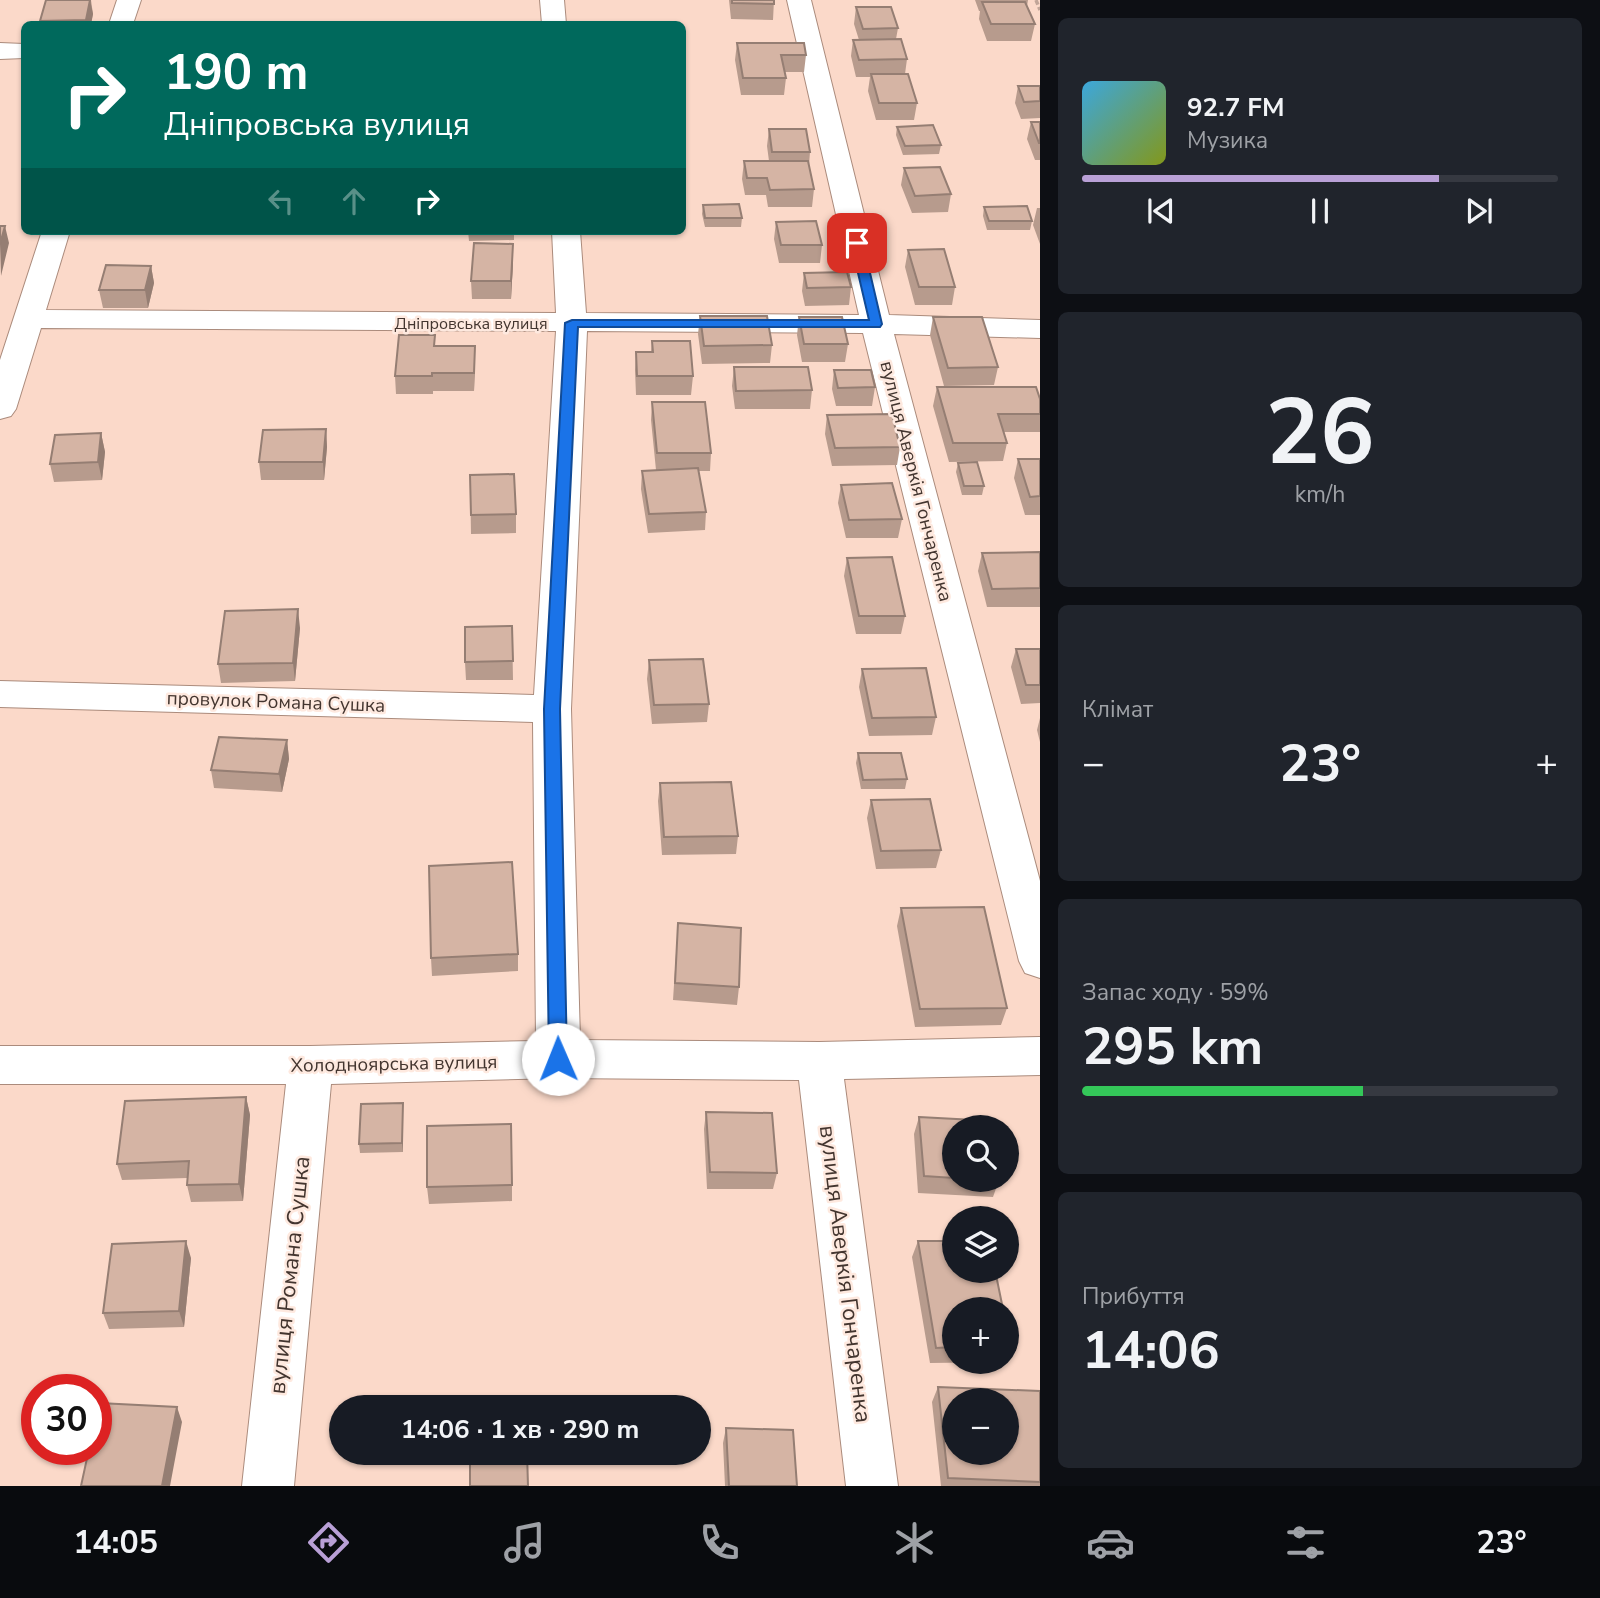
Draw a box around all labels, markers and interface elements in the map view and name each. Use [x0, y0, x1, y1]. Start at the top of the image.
text: 190 m [164, 39, 308, 106]
icon: right [49, 49, 140, 140]
text: 92.7 FM [1187, 90, 1284, 125]
text: Дніпровська вулиця [164, 103, 470, 146]
text: Музика [1187, 125, 1268, 156]
icon: left [262, 182, 300, 220]
icon: ahead [335, 182, 373, 220]
icon: right [408, 182, 446, 220]
icon: previous [1142, 192, 1180, 230]
icon: pause [1301, 192, 1339, 230]
icon: next [1460, 192, 1498, 230]
pin [827, 213, 887, 273]
icon: arrive [838, 224, 876, 262]
street label: Дніпровська вулиця [394, 313, 548, 335]
street label: вулиця Аверкія Гончаренка [873, 358, 959, 604]
text: 26 [1265, 371, 1375, 495]
text: km/h [1295, 479, 1345, 510]
street label: провулок Романа Сушка [166, 685, 386, 719]
text: Клімат [1082, 694, 1153, 725]
text: 23° [1279, 728, 1361, 799]
text: − [1082, 738, 1105, 789]
text: + [1535, 738, 1558, 789]
text: Запас ходу · 59% [1082, 977, 1269, 1008]
text: 295 km [1082, 1011, 1263, 1082]
position arrow [521, 1022, 595, 1096]
street label: Холодноярська вулиця [290, 1049, 498, 1079]
map controls [942, 1115, 1019, 1465]
button: search [942, 1115, 1019, 1192]
street label: вулиця Аверкія Гончаренка [812, 1124, 879, 1425]
street label: вулиця Романа Сушка [262, 1154, 317, 1396]
button: layers [942, 1206, 1019, 1283]
text: Прибуття [1082, 1281, 1185, 1312]
button: + [942, 1297, 1019, 1374]
text: 14:06 [1082, 1315, 1220, 1386]
speed limit sign: 30 [21, 1374, 112, 1465]
button: − [942, 1388, 1019, 1465]
text: 14:06 · 1 хв · 290 m [401, 1412, 639, 1447]
icon: directions [304, 1518, 353, 1567]
icon: music [500, 1518, 549, 1567]
icon: phone [695, 1518, 744, 1567]
icon: climate [890, 1518, 939, 1567]
icon: car [1086, 1518, 1135, 1567]
icon: filters [1281, 1518, 1330, 1567]
text: 14:05 [73, 1521, 158, 1564]
text: 23° [1476, 1521, 1527, 1564]

